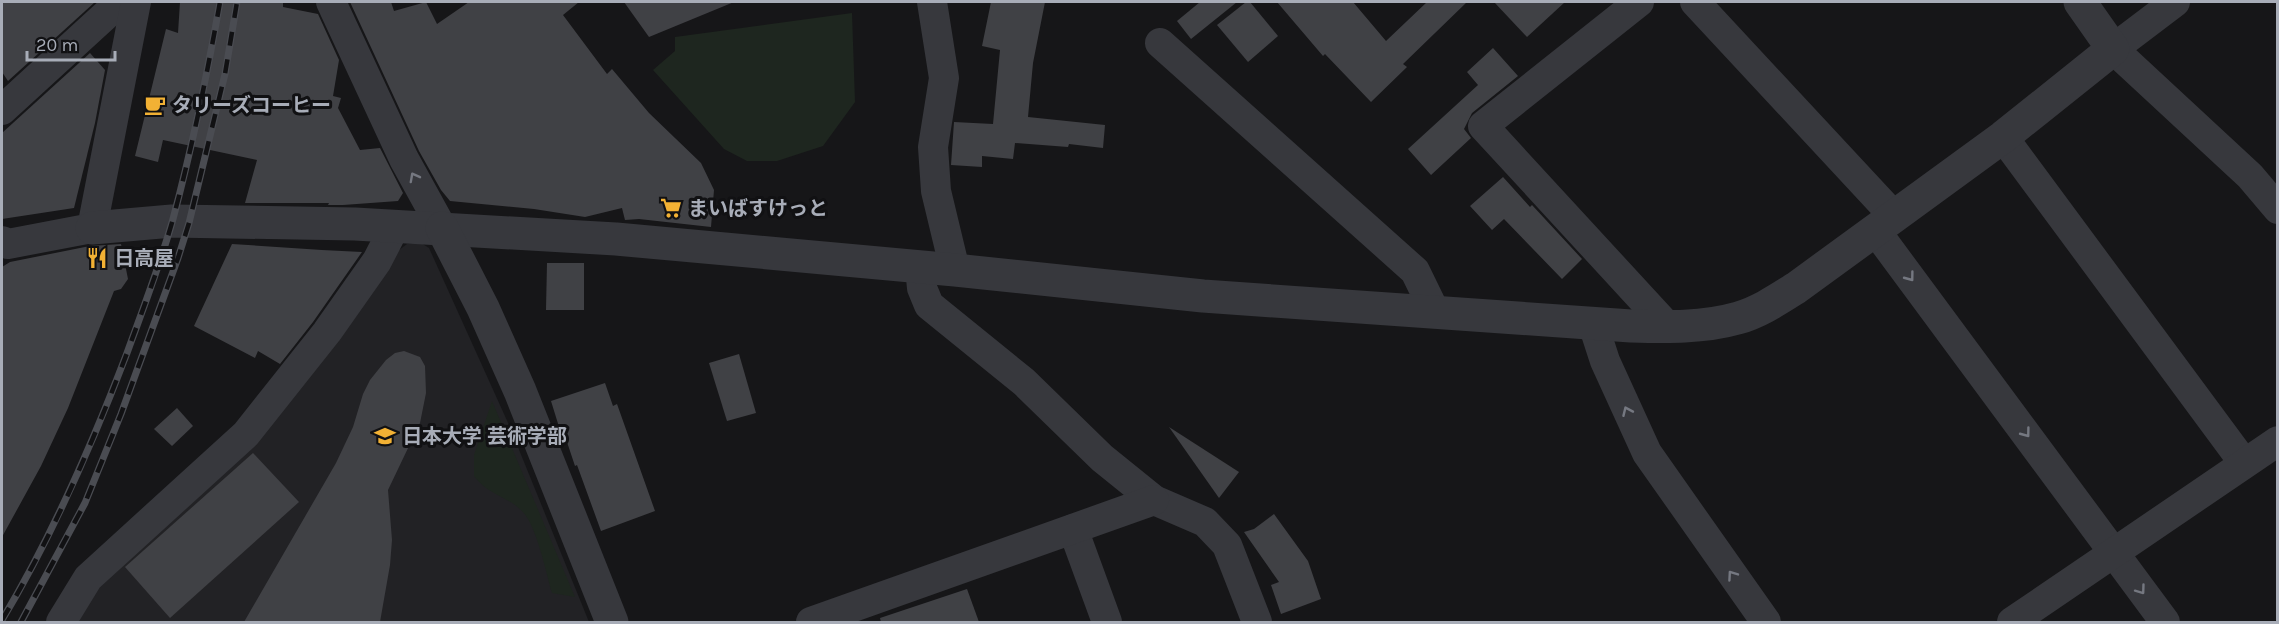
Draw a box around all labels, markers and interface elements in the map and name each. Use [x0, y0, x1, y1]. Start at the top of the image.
scale bar [27, 24, 116, 62]
text: 20 m [36, 34, 78, 56]
cafe icon: タリーズコーヒー [143, 93, 167, 117]
place label: タリーズコーヒー [172, 94, 331, 117]
one-way arrow [410, 173, 421, 183]
supermarket icon: まいばすけっと [659, 196, 683, 220]
place label: まいばすけっと [688, 197, 828, 220]
restaurant icon: 日高屋 [85, 246, 109, 270]
place label: 日高屋 [114, 247, 174, 270]
one-way arrow [1903, 270, 1914, 281]
one-way arrow [1623, 406, 1635, 417]
school or university icon: 日本大学 芸術学部 [373, 424, 397, 448]
place label: 日本大学 芸術学部 [402, 425, 567, 448]
one-way arrow [2019, 427, 2030, 438]
one-way arrow [1728, 570, 1739, 581]
one-way arrow [2134, 584, 2145, 595]

